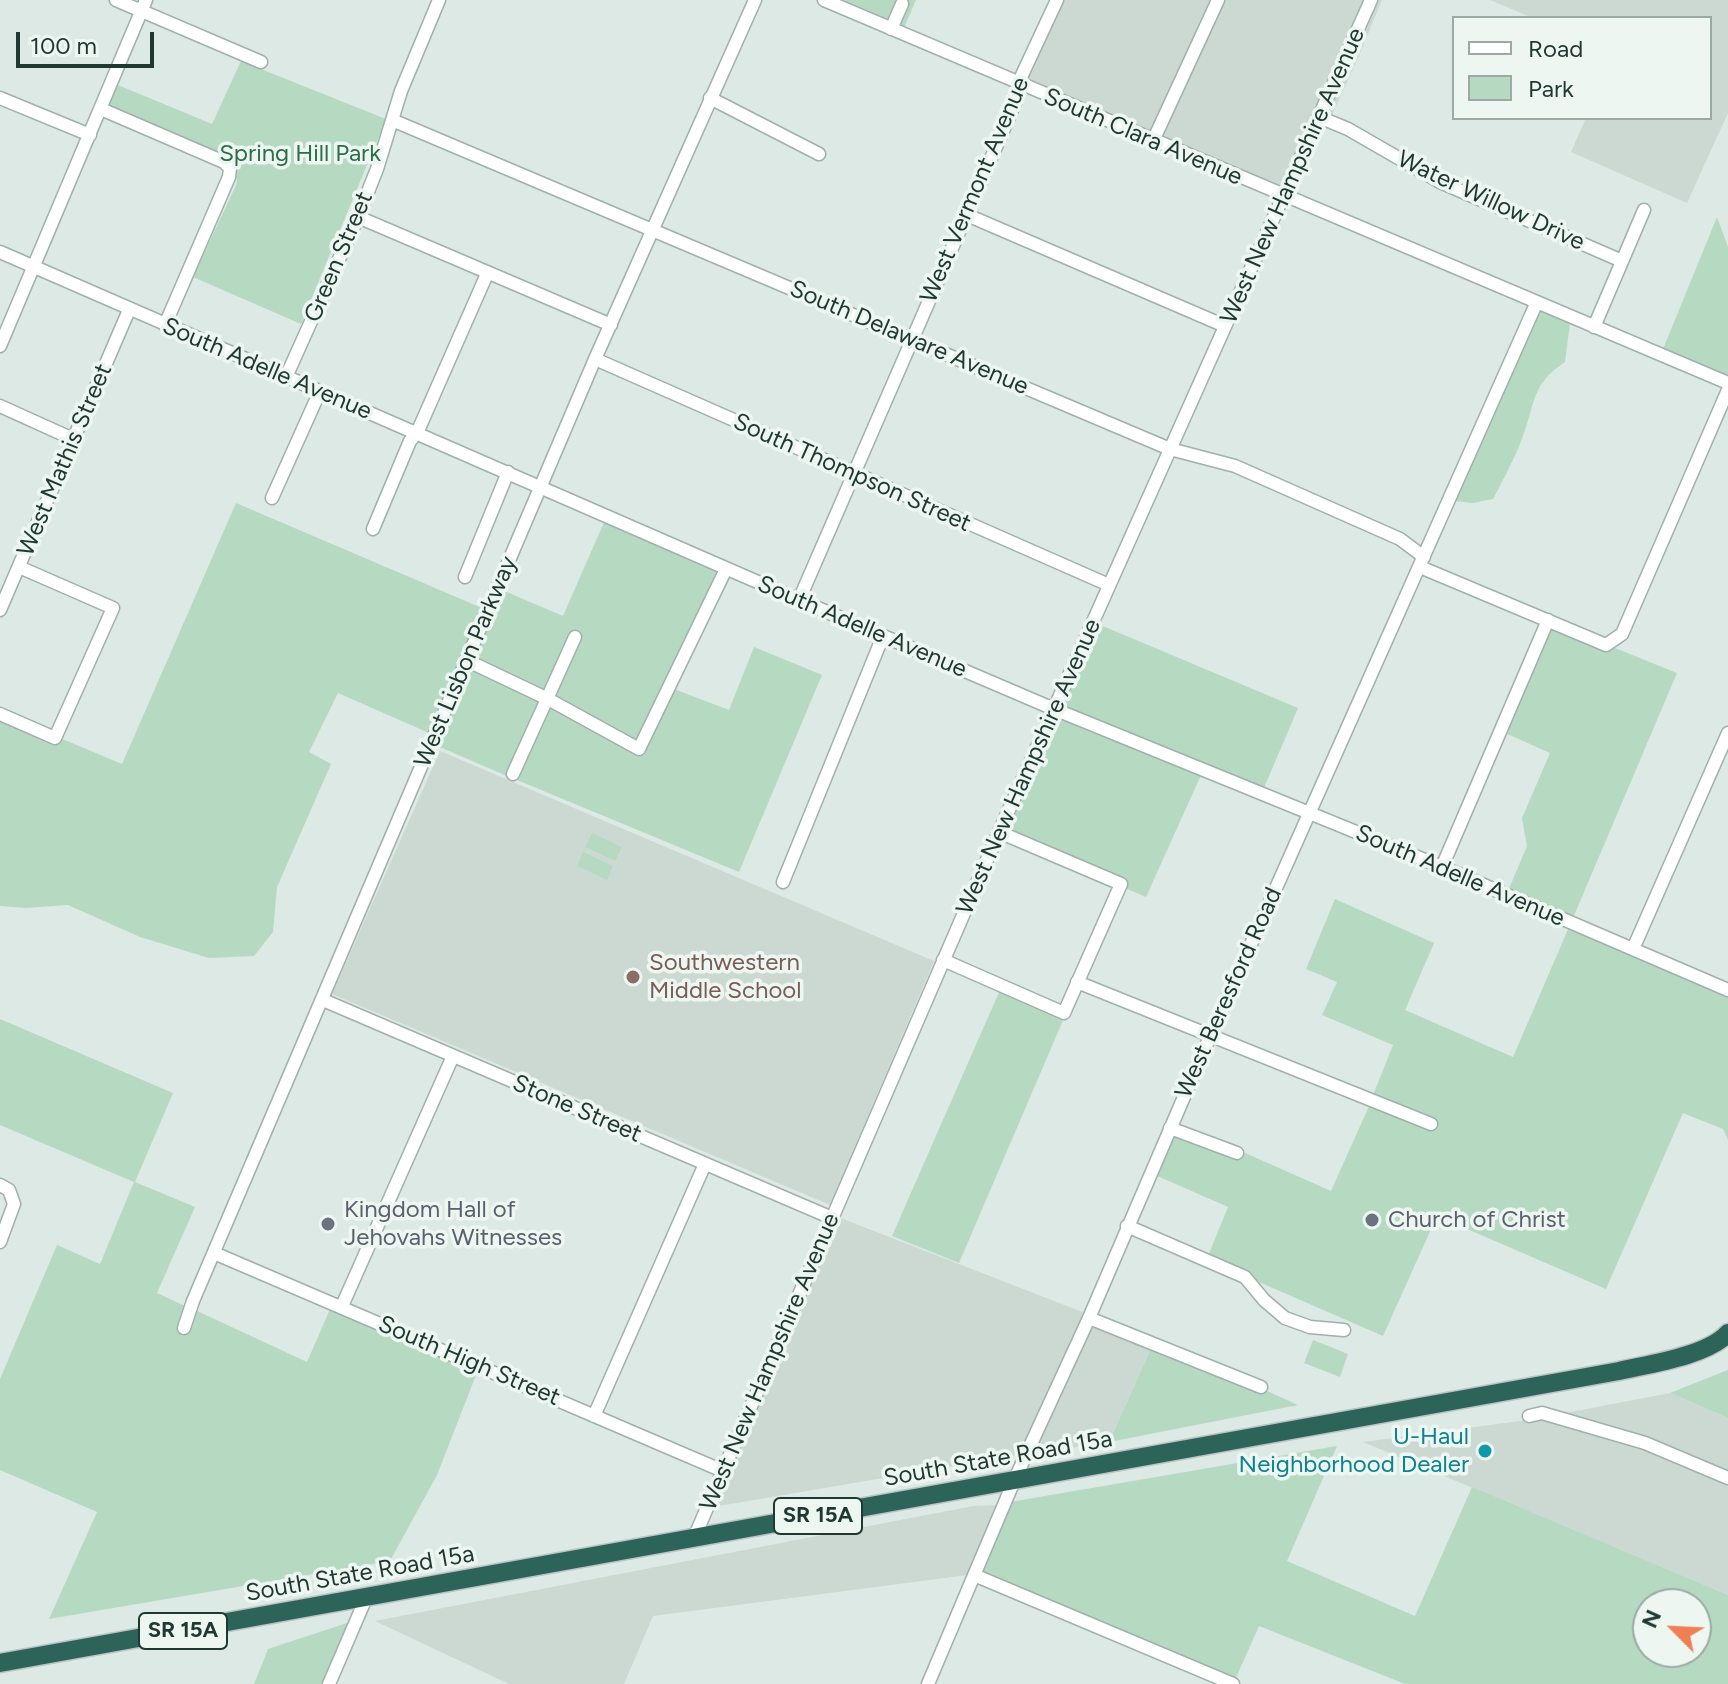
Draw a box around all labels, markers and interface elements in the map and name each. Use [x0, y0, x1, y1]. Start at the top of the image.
scale bar [20, 16, 158, 66]
legend [1452, 16, 1712, 120]
street label: West New Hampshire Avenue [1215, 24, 1371, 328]
text: 100 m [30, 31, 97, 60]
text: Road [1528, 34, 1583, 63]
street label: West Vermont Avenue [914, 73, 1036, 307]
text: Park [1528, 74, 1574, 103]
street label: South Clara Avenue [1039, 82, 1247, 192]
park label: Spring Hill Park [219, 140, 381, 168]
street label: Water Willow Drive [1393, 145, 1589, 257]
street label: Green Street [299, 187, 379, 327]
street label: South Delaware Avenue [785, 275, 1033, 401]
street label: South Adelle Avenue [158, 312, 376, 426]
street label: West Mathis Street [11, 359, 119, 561]
street label: South Thompson Street [729, 408, 975, 538]
street label: West Lisbon Parkway [408, 552, 524, 772]
street label: South Adelle Avenue [753, 570, 971, 684]
street label: West New Hampshire Avenue [951, 615, 1107, 919]
street label: South Adelle Avenue [1351, 819, 1569, 933]
street label: West Beresford Road [1170, 883, 1288, 1103]
place label: Southwestern Middle School [649, 949, 802, 1005]
marker: Southwestern Middle School [624, 968, 642, 986]
street label: Stone Street [508, 1069, 646, 1149]
place label: Kingdom Hall of Jehovahs Witnesses [344, 1196, 562, 1252]
place label: Church of Christ [1388, 1206, 1566, 1234]
street label: West New Hampshire Avenue [694, 1209, 846, 1515]
marker: Church of Christ [1363, 1211, 1381, 1229]
marker: Kingdom Hall of Jehovahs Witnesses [319, 1215, 337, 1233]
street label: South High Street [374, 1310, 564, 1412]
place label: U-Haul Neighborhood Dealer [1239, 1423, 1469, 1479]
street label: South State Road 15a [881, 1425, 1115, 1493]
marker: U-Haul Neighborhood Dealer [1476, 1442, 1494, 1460]
road number: SR 15A [774, 1498, 862, 1534]
street label: South State Road 15a [243, 1540, 477, 1608]
north arrow [1632, 1588, 1712, 1668]
text: N [1636, 1606, 1667, 1632]
road number: SR 15A [139, 1613, 227, 1649]

